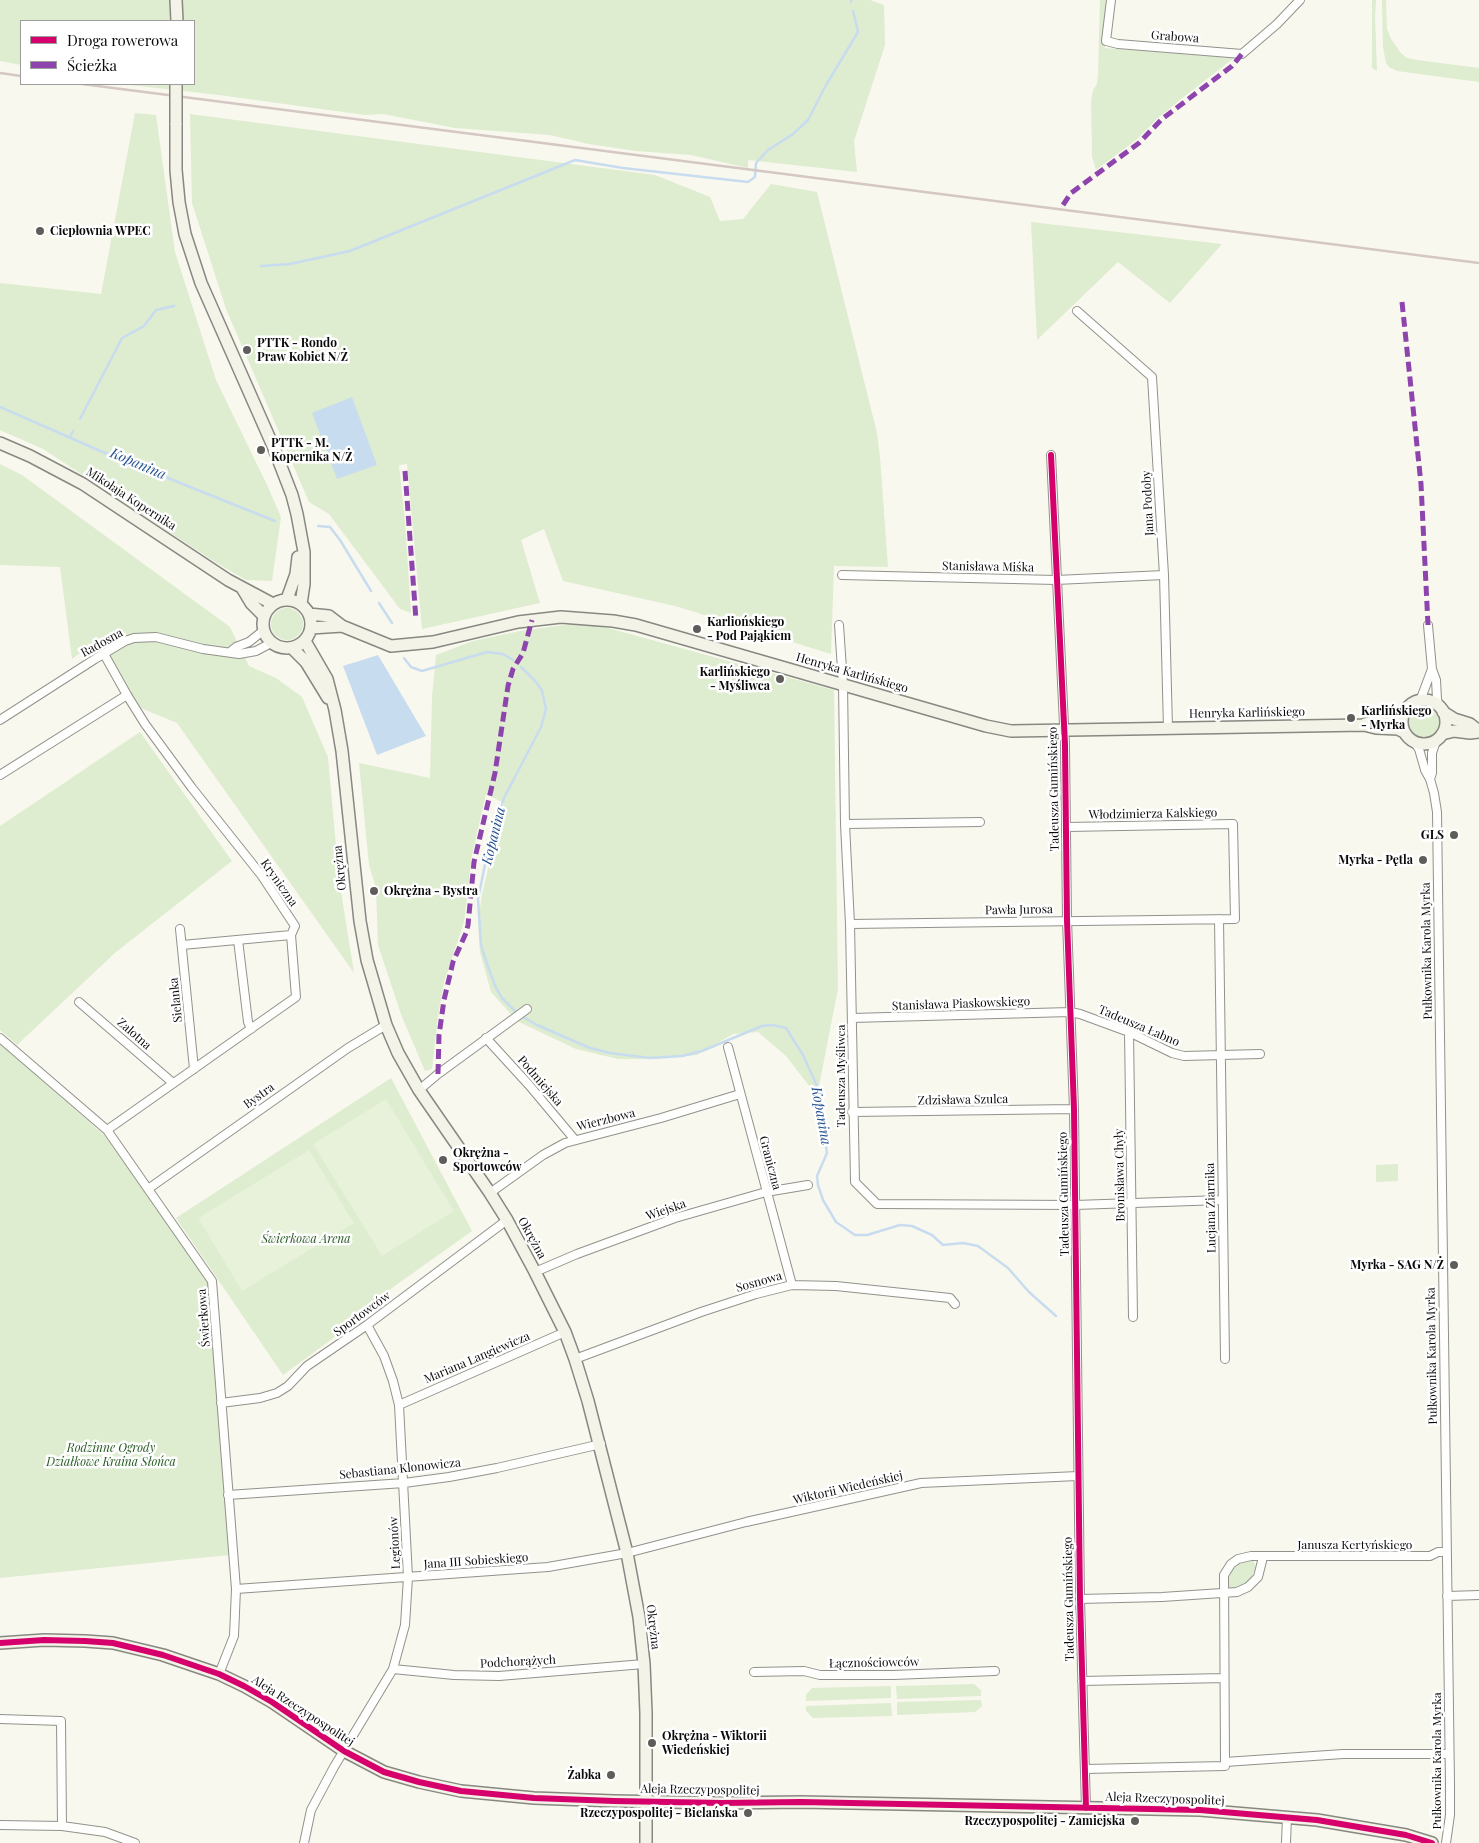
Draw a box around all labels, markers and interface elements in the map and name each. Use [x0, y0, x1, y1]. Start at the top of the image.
legend [20, 20, 195, 85]
street label: Grabowa [1150, 28, 1200, 46]
text: Droga rowerowa [67, 30, 178, 50]
text: Ścieżka [67, 55, 117, 75]
place label: Ciepłownia WPEC [50, 224, 151, 238]
marker: Ciepłownia WPEC [34, 225, 46, 237]
place label: PTTK - Rondo Praw Kobiet N/Ż [257, 336, 348, 364]
marker: PTTK - Rondo Praw Kobiet N/Ż [241, 344, 253, 356]
place label: PTTK - M. Kopernika N/Ż [271, 436, 352, 464]
marker: PTTK - M. Kopernika N/Ż [255, 444, 267, 456]
water label: Kopanina [108, 445, 168, 483]
street label: Mikołaja Kopernika [83, 465, 179, 533]
street label: Jana Podoby [1139, 470, 1157, 536]
street label: Stanisława Miśka [942, 559, 1034, 575]
place label: Karliońskiego - Pod Pająkiem [707, 615, 791, 643]
marker: Karliońskiego - Pod Pająkiem [691, 623, 703, 635]
street label: Radosna [78, 626, 126, 660]
street label: Henryka Karlińskiego [794, 650, 910, 696]
place label: Karlińskiego - Myśliwca [699, 665, 770, 693]
marker: Karlińskiego - Myśliwca [774, 673, 786, 685]
place label: Karlińskiego - Myrka [1361, 704, 1432, 732]
street label: Henryka Karlińskiego [1189, 705, 1305, 721]
marker: Karlińskiego - Myrka [1345, 712, 1357, 724]
street label: Tadeusza Gumińskiego [1046, 727, 1062, 851]
water label: Kopanina [479, 805, 509, 867]
street label: Włodzimierza Kalskiego [1089, 806, 1217, 822]
place label: GLS [1421, 828, 1444, 842]
marker: GLS [1448, 829, 1460, 841]
street label: Okrężna [330, 845, 350, 891]
place label: Myrka - Pętla [1338, 853, 1413, 867]
marker: Myrka - Pętla [1417, 854, 1429, 866]
street label: Kryniczna [257, 857, 301, 909]
street label: Pułkownika Karola Myrka [1419, 882, 1435, 1020]
place label: Okrężna - Bystra [384, 884, 478, 898]
marker: Okrężna - Bystra [368, 885, 380, 897]
street label: Pawła Jurosa [985, 902, 1053, 918]
street label: Sielanka [166, 977, 186, 1023]
street label: Stanisława Piaskowskiego [892, 994, 1030, 1014]
street label: Tadeusza Łabno [1096, 1002, 1182, 1050]
street label: Zalotna [114, 1015, 154, 1053]
street label: Tadeusza Myśliwca [834, 1025, 848, 1127]
street label: Podmiejska [514, 1053, 566, 1109]
street label: Bystra [241, 1080, 277, 1112]
water label: Kopanina [808, 1086, 834, 1146]
street label: Zdzisława Szulca [918, 1092, 1008, 1108]
street label: Wierzbowa [575, 1106, 637, 1134]
street label: Bronisława Chyły [1112, 1128, 1128, 1222]
street label: Tadeusza Gumińskiego [1056, 1132, 1072, 1256]
street label: Graniczna [756, 1135, 784, 1191]
place label: Okrężna - Sportowców [453, 1146, 522, 1174]
marker: Okrężna - Sportowców [437, 1154, 449, 1166]
street label: Lucjana Ziarnika [1203, 1163, 1219, 1253]
street label: Wiejska [644, 1196, 688, 1224]
street label: Okrężna [515, 1215, 549, 1261]
park label: Świerkowa Arena [261, 1232, 351, 1246]
place label: Myrka - SAG N/Ż [1350, 1258, 1444, 1272]
marker: Myrka - SAG N/Ż [1448, 1259, 1460, 1271]
street label: Sosnowa [734, 1269, 784, 1295]
street label: Pułkownika Karola Myrka [1424, 1287, 1440, 1425]
street label: Świerkowa [195, 1288, 213, 1348]
street label: Sportowców [331, 1289, 393, 1339]
street label: Mariana Langiewicza [422, 1329, 532, 1387]
park label: Rodzinne Ogrody Działkowe Kraina Słońca [46, 1441, 176, 1469]
street label: Sebastiana Klonowicza [338, 1455, 462, 1483]
street label: Wiktorii Wiedeńskiej [792, 1468, 904, 1508]
street label: Legionów [386, 1516, 404, 1570]
street label: Tadeusza Gumińskiego [1061, 1537, 1077, 1661]
street label: Janusza Kertyńskiego [1298, 1538, 1412, 1552]
street label: Jana III Sobieskiego [423, 1550, 529, 1572]
street label: Okrężna [643, 1604, 663, 1650]
street label: Podchorążych [480, 1653, 556, 1671]
street label: Łącznościowców [829, 1655, 919, 1671]
street label: Aleja Rzeczypospolitej [249, 1673, 357, 1749]
street label: Pułkownika Karola Myrka [1430, 1692, 1444, 1830]
place label: Okrężna - Wiktorii Wiedeńskiej [662, 1729, 767, 1757]
marker: Okrężna - Wiktorii Wiedeńskiej [646, 1737, 658, 1749]
place label: Żabka [567, 1768, 601, 1782]
marker: Żabka [605, 1769, 617, 1781]
street label: Aleja Rzeczypospolitej [640, 1782, 760, 1798]
street label: Aleja Rzeczypospolitej [1105, 1790, 1225, 1808]
place label: Rzeczypospolitej - Bielańska [580, 1806, 738, 1820]
marker: Rzeczypospolitej - Bielańska [742, 1807, 754, 1819]
place label: Rzeczypospolitej - Zamiejska [965, 1814, 1125, 1828]
marker: Rzeczypospolitej - Zamiejska [1129, 1815, 1141, 1827]

